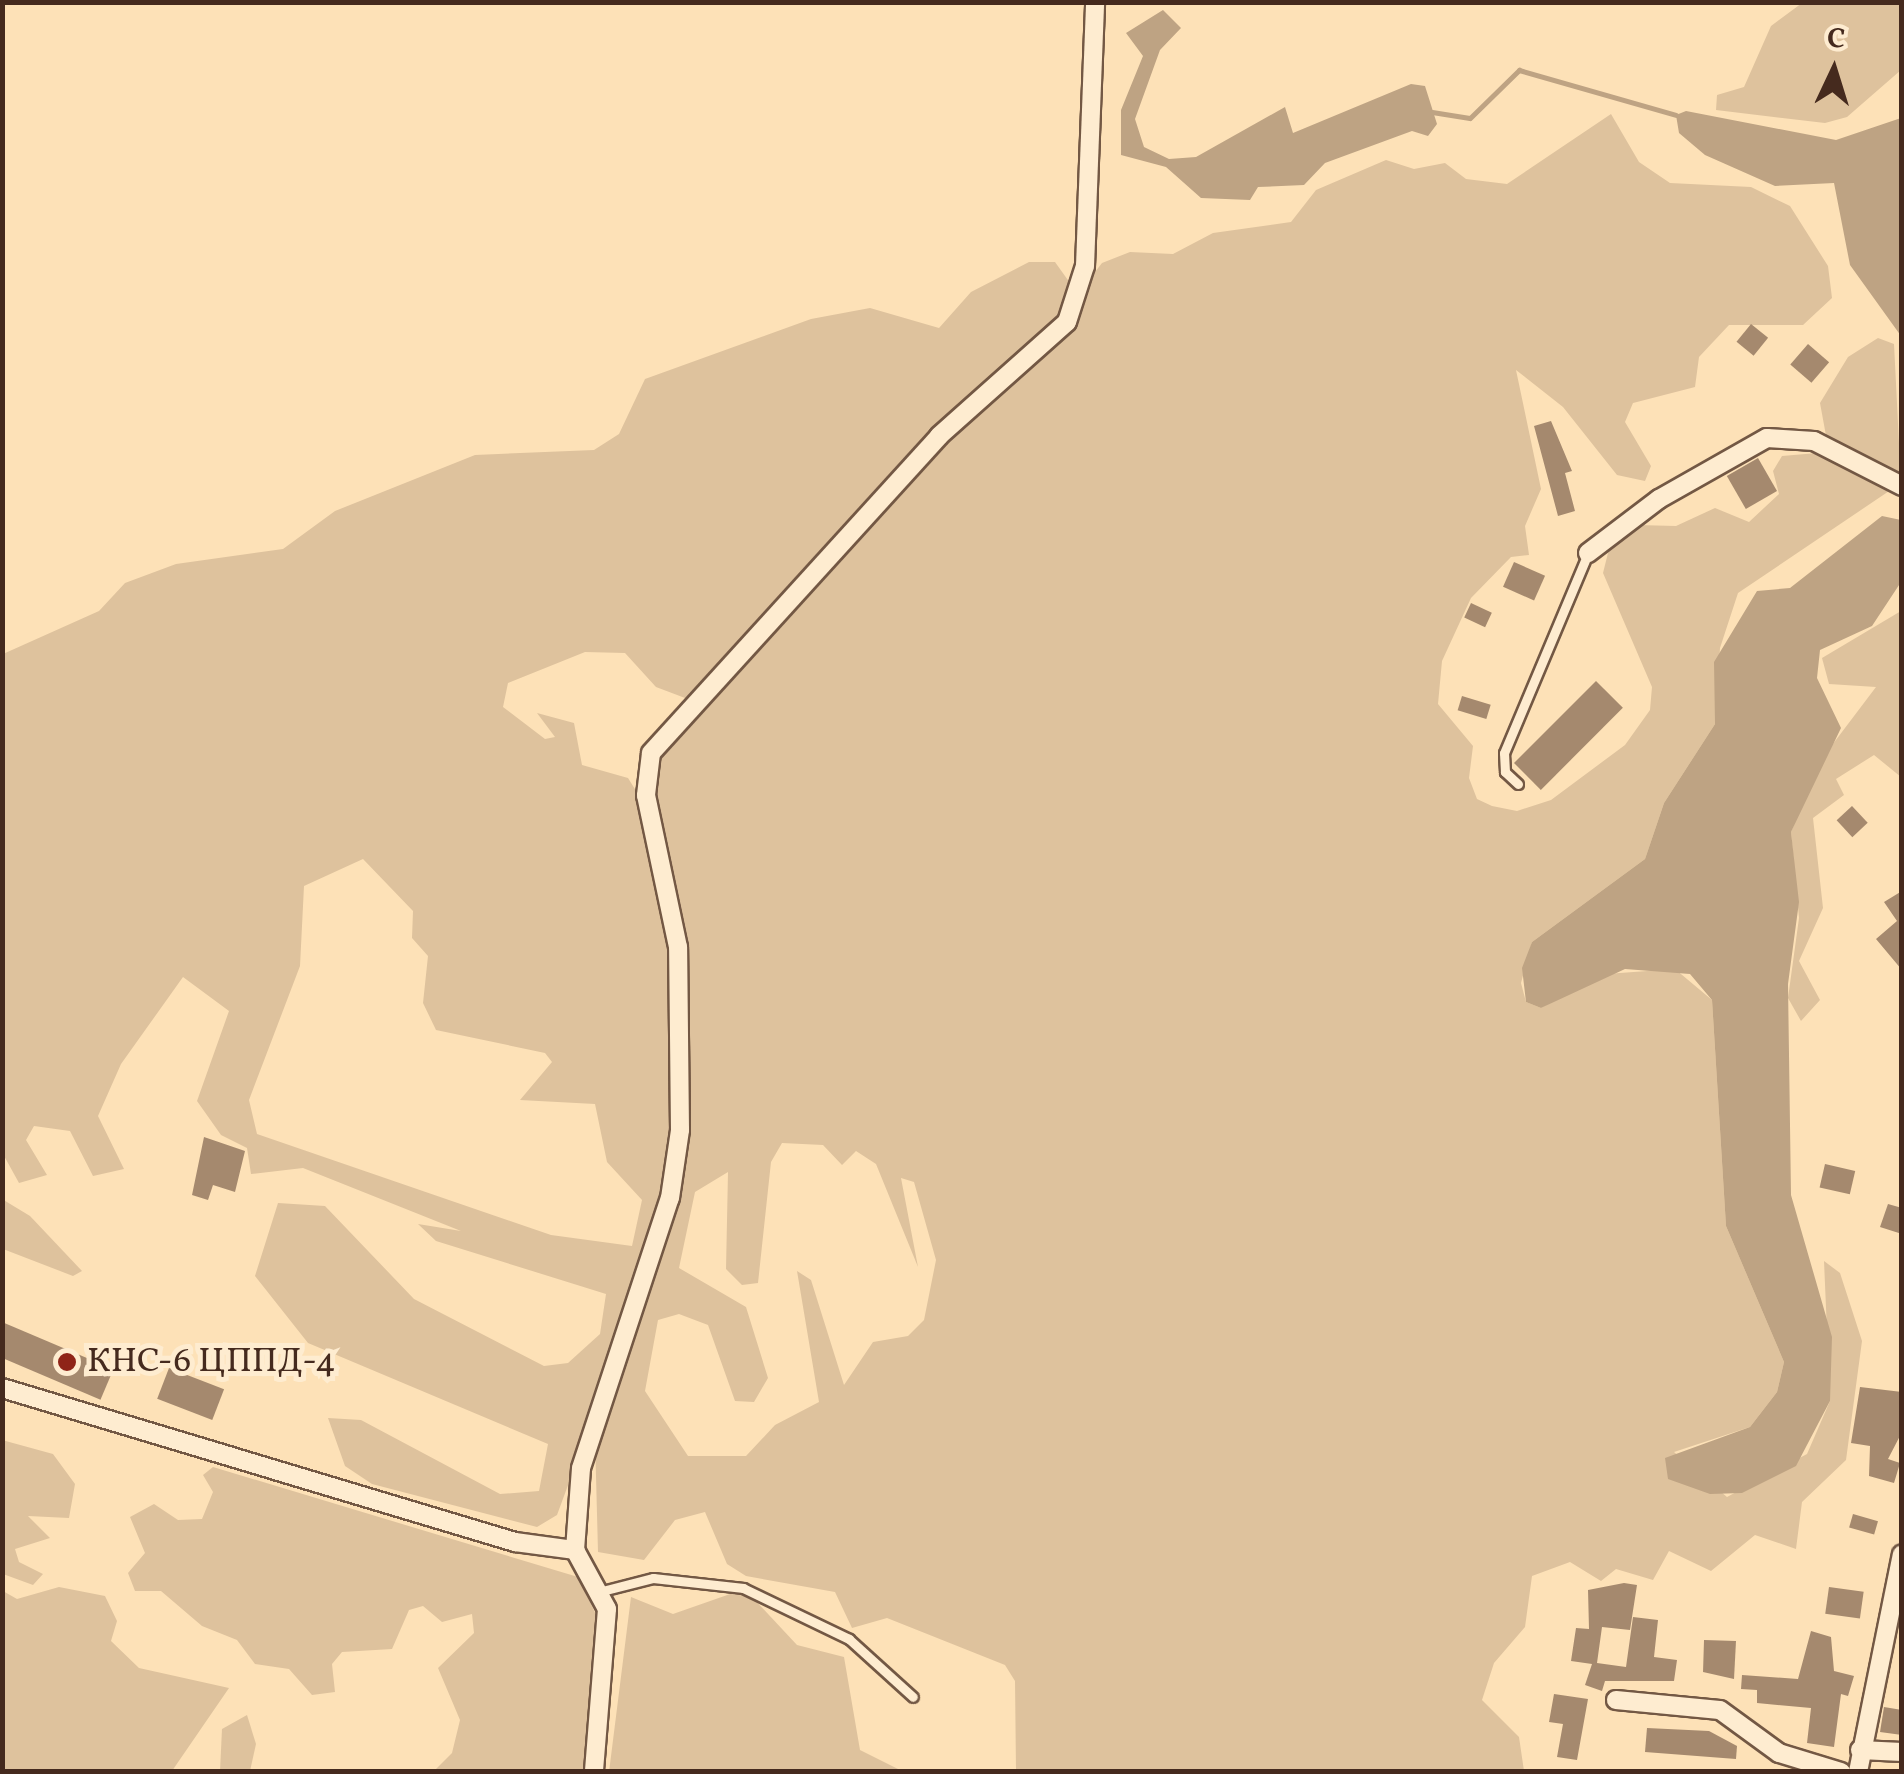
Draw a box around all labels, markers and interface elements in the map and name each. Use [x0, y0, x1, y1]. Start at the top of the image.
text: С [1826, 19, 1846, 60]
north arrow [1784, 20, 1884, 120]
place label: КНС-6 ЦППД-4 [87, 1341, 336, 1383]
marker: КНС-6 ЦППД-4 [56, 1351, 78, 1373]

